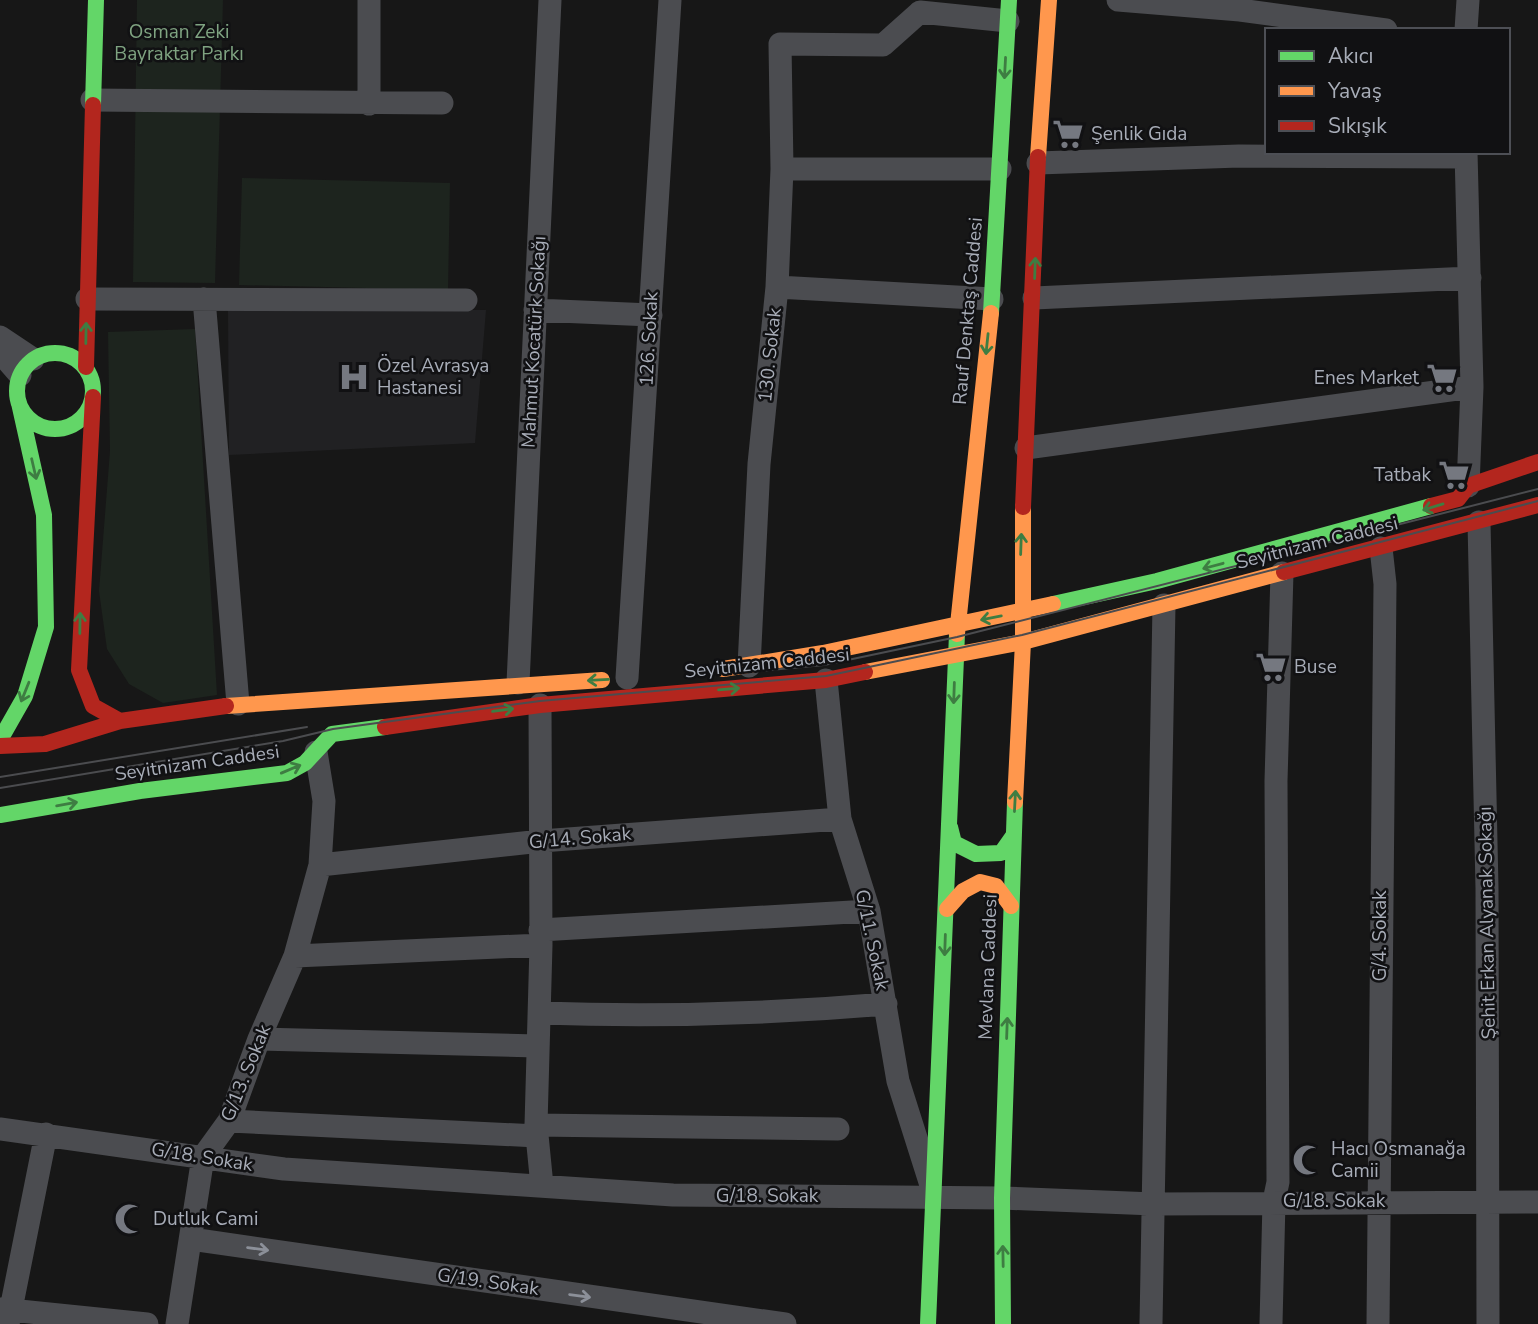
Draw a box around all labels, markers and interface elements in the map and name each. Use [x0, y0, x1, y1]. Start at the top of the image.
park label: Osman Zeki Bayraktar Parkı [114, 19, 244, 67]
legend [1265, 28, 1510, 154]
text: Akıcı [1328, 42, 1373, 70]
one-way arrow [999, 56, 1012, 79]
text: Yavaş [1327, 77, 1382, 105]
text: Sıkışık [1328, 112, 1387, 140]
supermarket icon: Şenlik Gıda [1051, 117, 1085, 151]
place label: Şenlik Gıda [1091, 121, 1187, 147]
street label: Rauf Denktaş Caddesi [947, 216, 989, 406]
street label: Mahmut Kocatürk Sokağı [515, 235, 553, 449]
one-way arrow [1028, 256, 1042, 279]
street label: 126. Sokak [634, 291, 664, 387]
street label: 130. Sokak [752, 306, 788, 403]
one-way arrow [79, 322, 93, 345]
one-way arrow [980, 332, 993, 355]
place label: Özel Avrasya Hastanesi [377, 353, 489, 401]
hospital icon: Özel Avrasya Hastanesi [337, 360, 371, 394]
supermarket icon: Enes Market [1425, 361, 1459, 395]
place label: Enes Market [1314, 365, 1419, 391]
one-way arrow [28, 457, 41, 480]
supermarket icon: Tatbak [1437, 458, 1471, 492]
place label: Tatbak [1374, 462, 1431, 488]
one-way arrow [1422, 501, 1444, 514]
street label: Seyitnizam Caddesi [1233, 510, 1401, 576]
one-way arrow [1015, 532, 1028, 555]
one-way arrow [1202, 561, 1224, 574]
one-way arrow [73, 611, 87, 634]
one-way arrow [980, 612, 1003, 625]
street label: Seyitnizam Caddesi [683, 641, 851, 685]
supermarket icon: Buse [1254, 650, 1288, 684]
place label: Buse [1294, 654, 1337, 680]
one-way arrow [587, 673, 610, 686]
one-way arrow [18, 681, 31, 703]
one-way arrow [947, 681, 960, 704]
one-way arrow [717, 682, 740, 695]
one-way arrow [491, 704, 514, 717]
street label: Seyitnizam Caddesi [113, 739, 281, 787]
one-way arrow [280, 762, 302, 775]
one-way arrow [1009, 790, 1022, 813]
one-way arrow [55, 797, 78, 811]
street label: Şehit Erkan Alyanak Sokağı [1472, 806, 1502, 1040]
street label: G/14. Sokak [528, 821, 633, 855]
street label: G/11. Sokak [849, 887, 895, 993]
street label: G/4. Sokak [1367, 890, 1393, 982]
street label: Mevlana Caddesi [972, 894, 1004, 1040]
one-way arrow [939, 933, 952, 956]
one-way arrow [1001, 1017, 1014, 1040]
street label: G/13. Sokak [215, 1020, 277, 1125]
street label: G/18. Sokak [149, 1136, 255, 1178]
place label: Hacı Osmanağa Camii [1331, 1136, 1466, 1184]
mosque icon: Hacı Osmanağa Camii [1291, 1143, 1325, 1177]
street label: G/18. Sokak [716, 1183, 819, 1209]
street label: G/18. Sokak [1283, 1188, 1386, 1214]
mosque icon: Dutluk Cami [113, 1202, 147, 1236]
place label: Dutluk Cami [153, 1206, 258, 1232]
one-way arrow [246, 1243, 269, 1256]
one-way arrow [996, 1245, 1010, 1268]
street label: G/19. Sokak [435, 1262, 541, 1302]
one-way arrow [569, 1290, 591, 1303]

